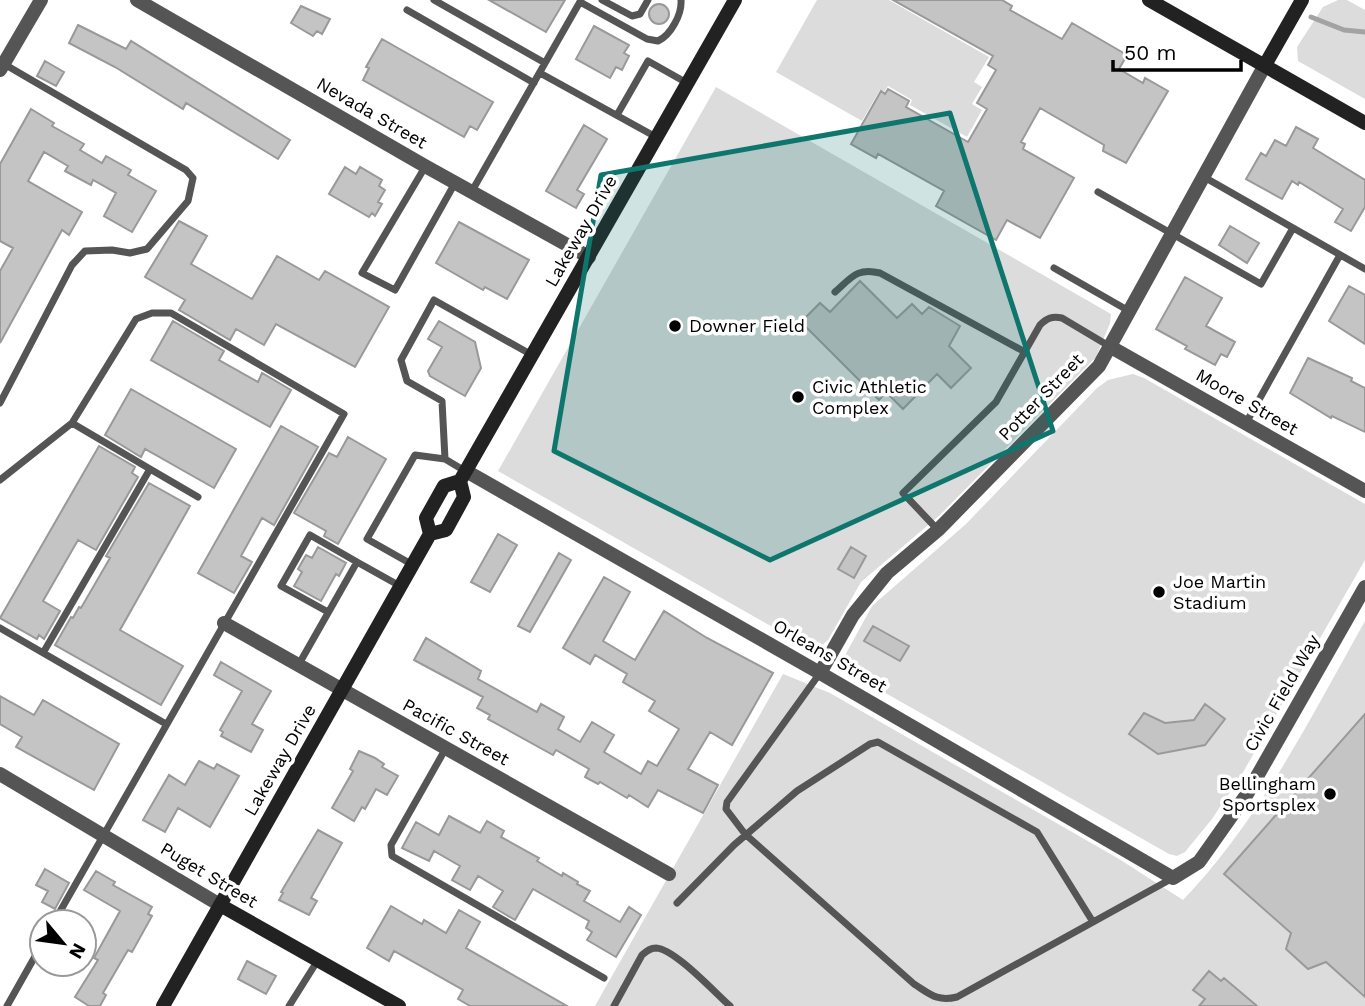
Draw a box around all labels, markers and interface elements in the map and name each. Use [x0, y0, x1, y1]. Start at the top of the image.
scale bar [1113, 28, 1241, 72]
text: 50 m [1124, 40, 1176, 65]
street label: Nevada Street [313, 72, 432, 153]
street label: Lakeway Drive [540, 171, 621, 290]
place label: Downer Field [689, 315, 805, 336]
marker: Downer Field [667, 318, 683, 334]
street label: Potter Street [994, 348, 1088, 445]
street label: Moore Street [1192, 364, 1303, 440]
place label: Civic Athletic Complex [812, 376, 927, 418]
marker: Civic Athletic Complex [790, 389, 806, 405]
place label: Joe Martin Stadium [1173, 571, 1266, 613]
marker: Joe Martin Stadium [1151, 584, 1167, 600]
street label: Orleans Street [770, 615, 891, 697]
street label: Civic Field Way [1240, 630, 1324, 755]
street label: Pacific Street [399, 694, 513, 770]
street label: Lakeway Drive [239, 700, 320, 819]
place label: Bellingham Sportsplex [1219, 773, 1316, 815]
marker: Bellingham Sportsplex [1322, 786, 1338, 802]
street label: Puget Street [157, 837, 262, 912]
north arrow [28, 908, 98, 978]
text: N [64, 939, 91, 963]

